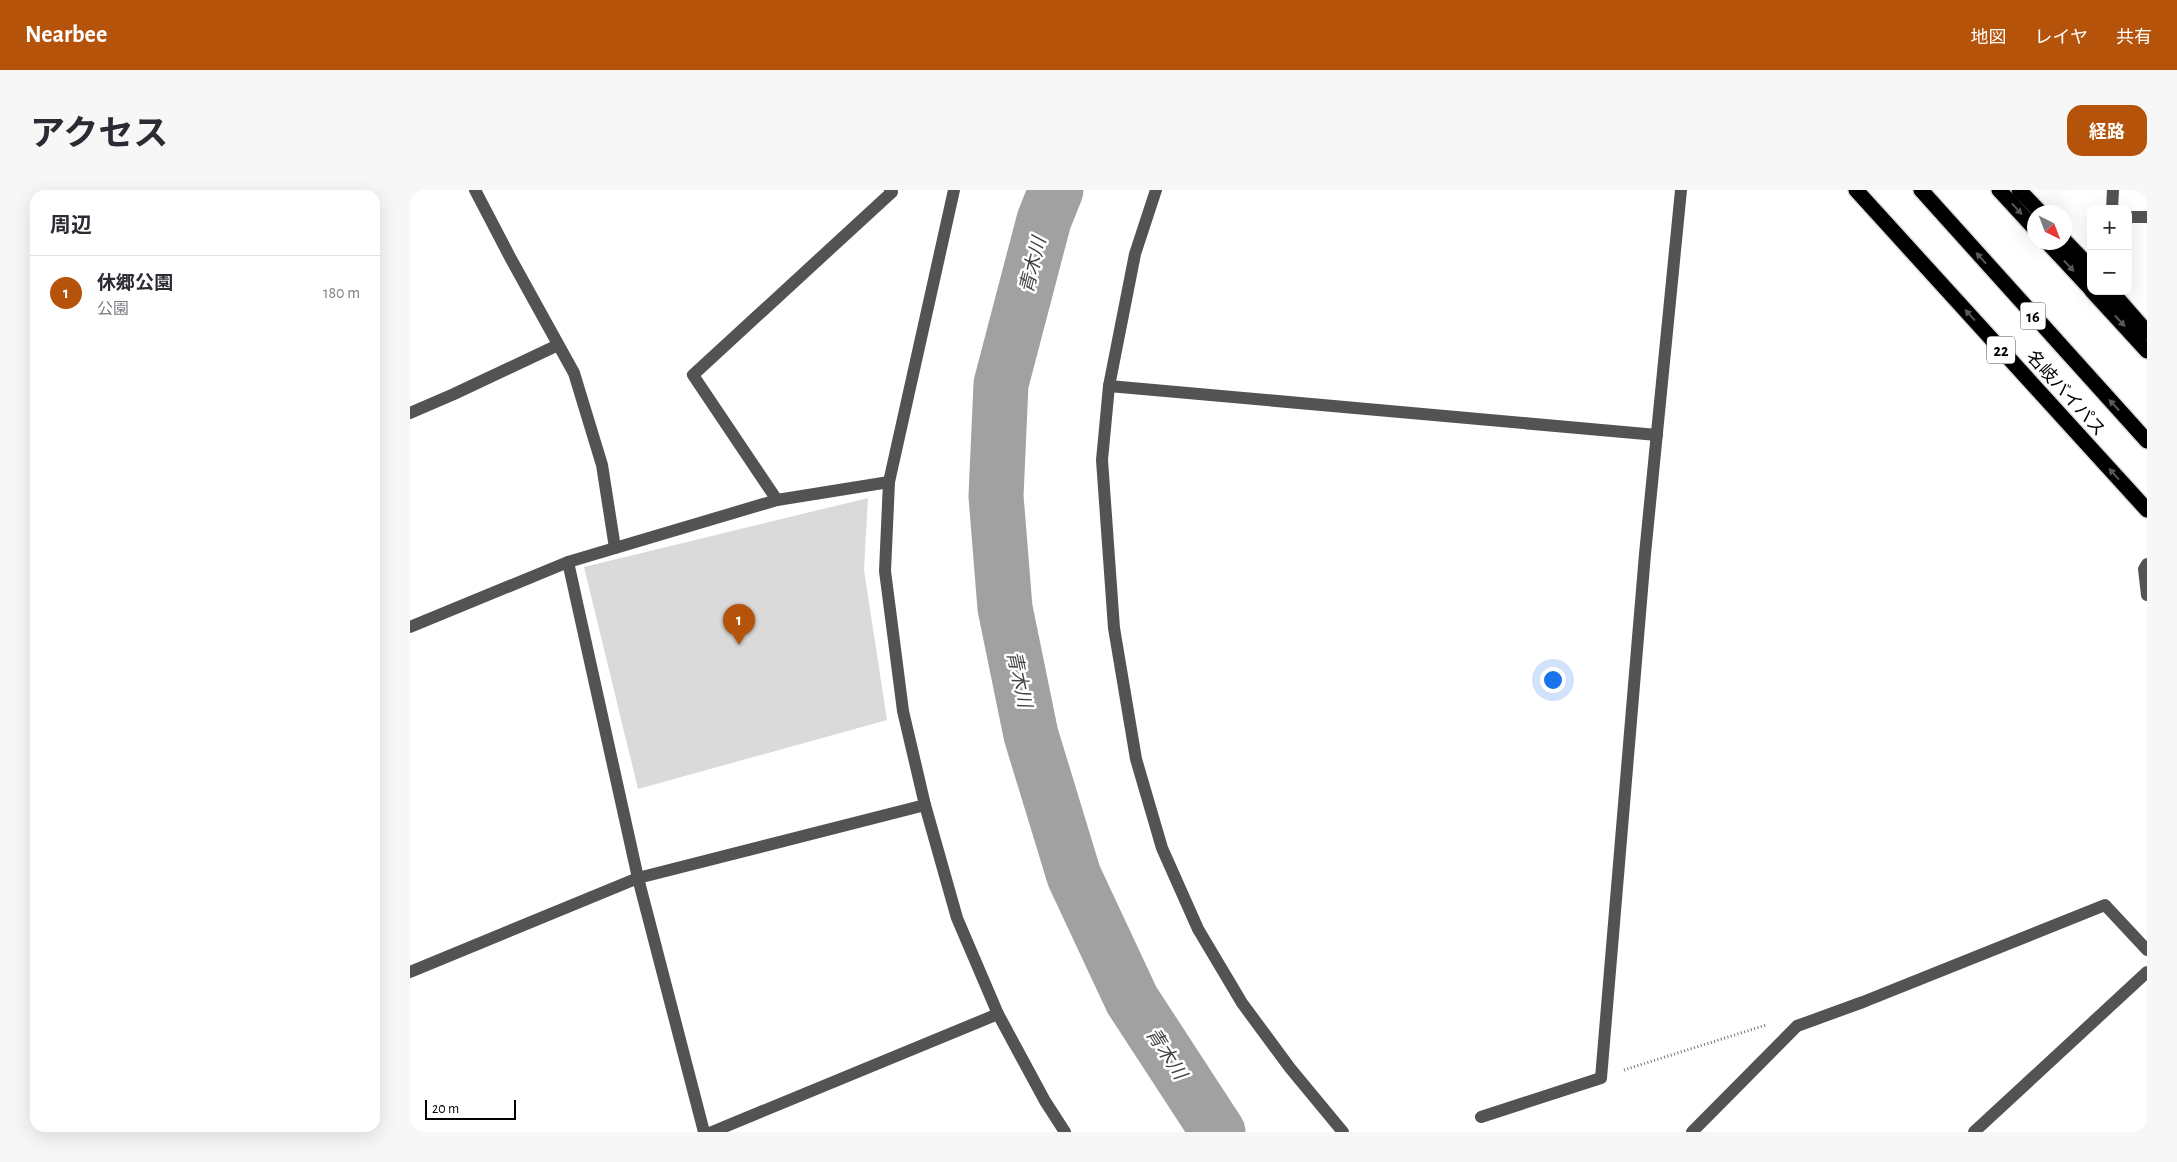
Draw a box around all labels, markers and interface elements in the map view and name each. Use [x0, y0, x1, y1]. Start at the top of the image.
text: Nearbee [25, 23, 107, 47]
text: 地図 [1971, 29, 2007, 47]
text: レイヤ [2035, 29, 2088, 47]
text: 共有 [2116, 29, 2152, 47]
button: 経路 [2067, 105, 2147, 156]
text: アクセス [30, 117, 168, 152]
one-way arrow [2011, 203, 2023, 215]
north arrow [2027, 205, 2072, 250]
map controls [2087, 205, 2132, 295]
button: + [2087, 205, 2132, 250]
text: 周辺 [50, 215, 92, 236]
water label: 青木川 [1016, 233, 1050, 295]
button: − [2087, 250, 2132, 295]
one-way arrow [1976, 252, 1987, 265]
one-way arrow [2063, 260, 2075, 272]
text: 休郷公園 [97, 274, 173, 293]
text: 1 [63, 285, 69, 301]
text: 180 m [323, 285, 360, 301]
text: 公園 [97, 301, 129, 317]
road number: 16 [2020, 302, 2046, 330]
one-way arrow [1964, 308, 1975, 321]
one-way arrow [2114, 314, 2126, 326]
road number: 22 [1987, 336, 2015, 364]
street label: 名岐バイパス [2023, 346, 2109, 440]
one-way arrow [2108, 399, 2120, 411]
one-way arrow [2108, 468, 2120, 480]
pin: 1 [723, 604, 755, 645]
water label: 青木川 [1003, 649, 1035, 711]
your location [1540, 667, 1566, 693]
water label: 青木川 [1142, 1024, 1191, 1085]
scale bar [425, 1097, 516, 1120]
text: 20 m [432, 1102, 459, 1116]

